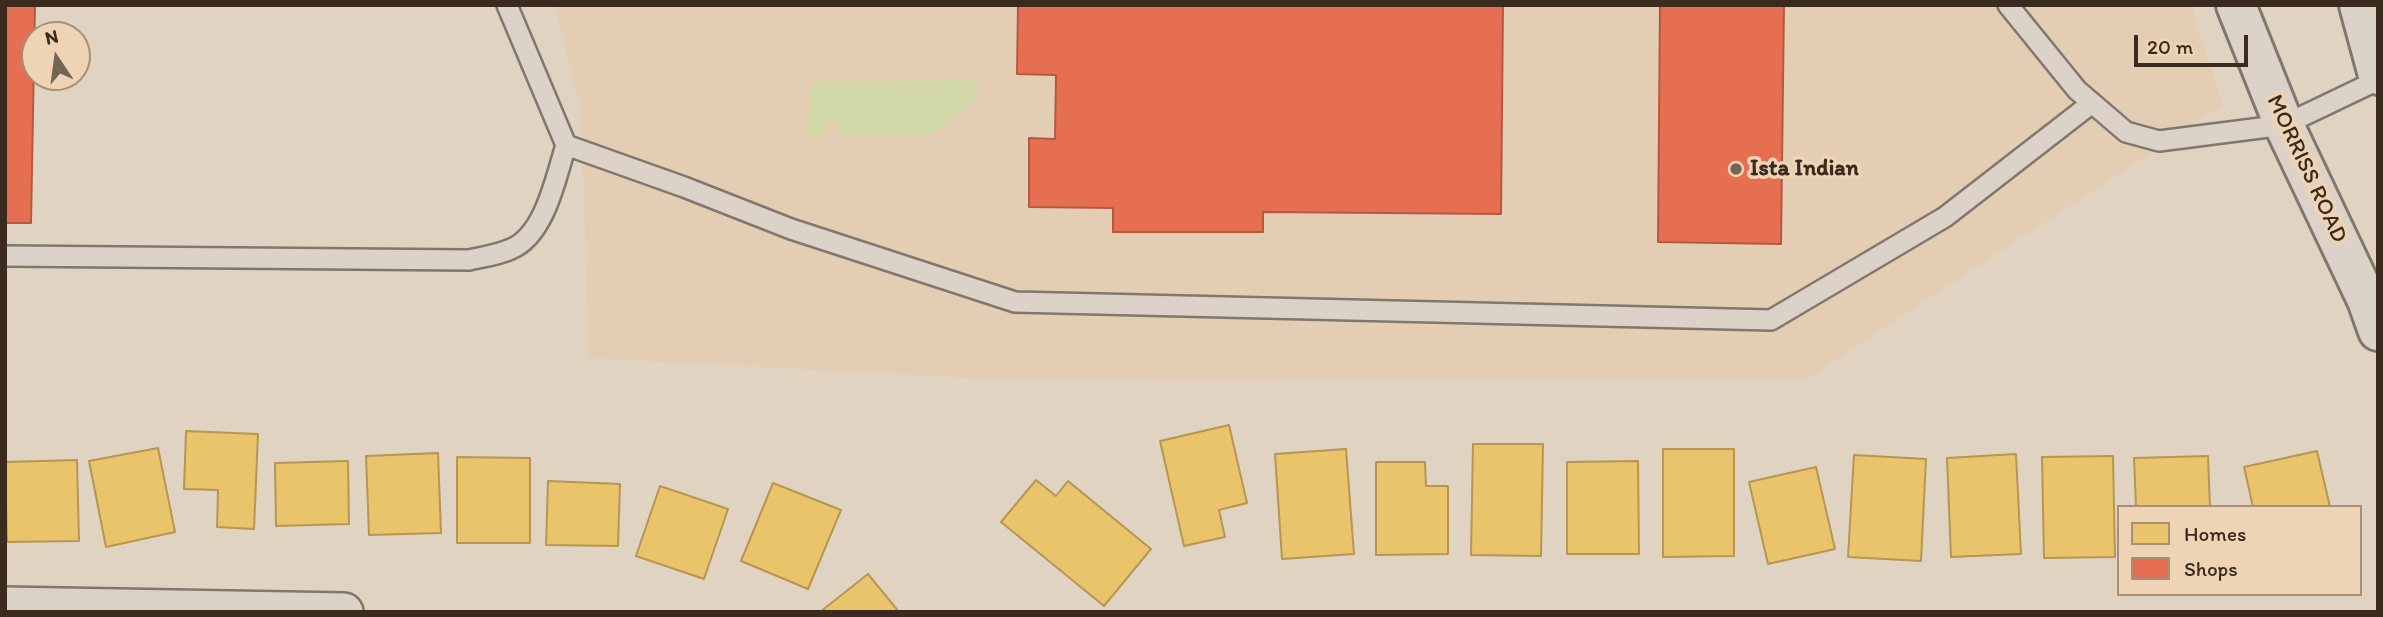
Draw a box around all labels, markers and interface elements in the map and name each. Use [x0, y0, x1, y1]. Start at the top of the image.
north arrow [21, 21, 91, 91]
scale bar [2138, 21, 2252, 65]
text: N [43, 24, 60, 50]
text: 20 m [2147, 34, 2193, 59]
street label: MORRISS ROAD [2260, 91, 2352, 247]
place label: Ista Indian [1750, 155, 1859, 183]
marker: Ista Indian [1728, 161, 1744, 177]
legend [2117, 505, 2362, 596]
text: Homes [2184, 521, 2246, 546]
text: Shops [2184, 556, 2238, 581]

